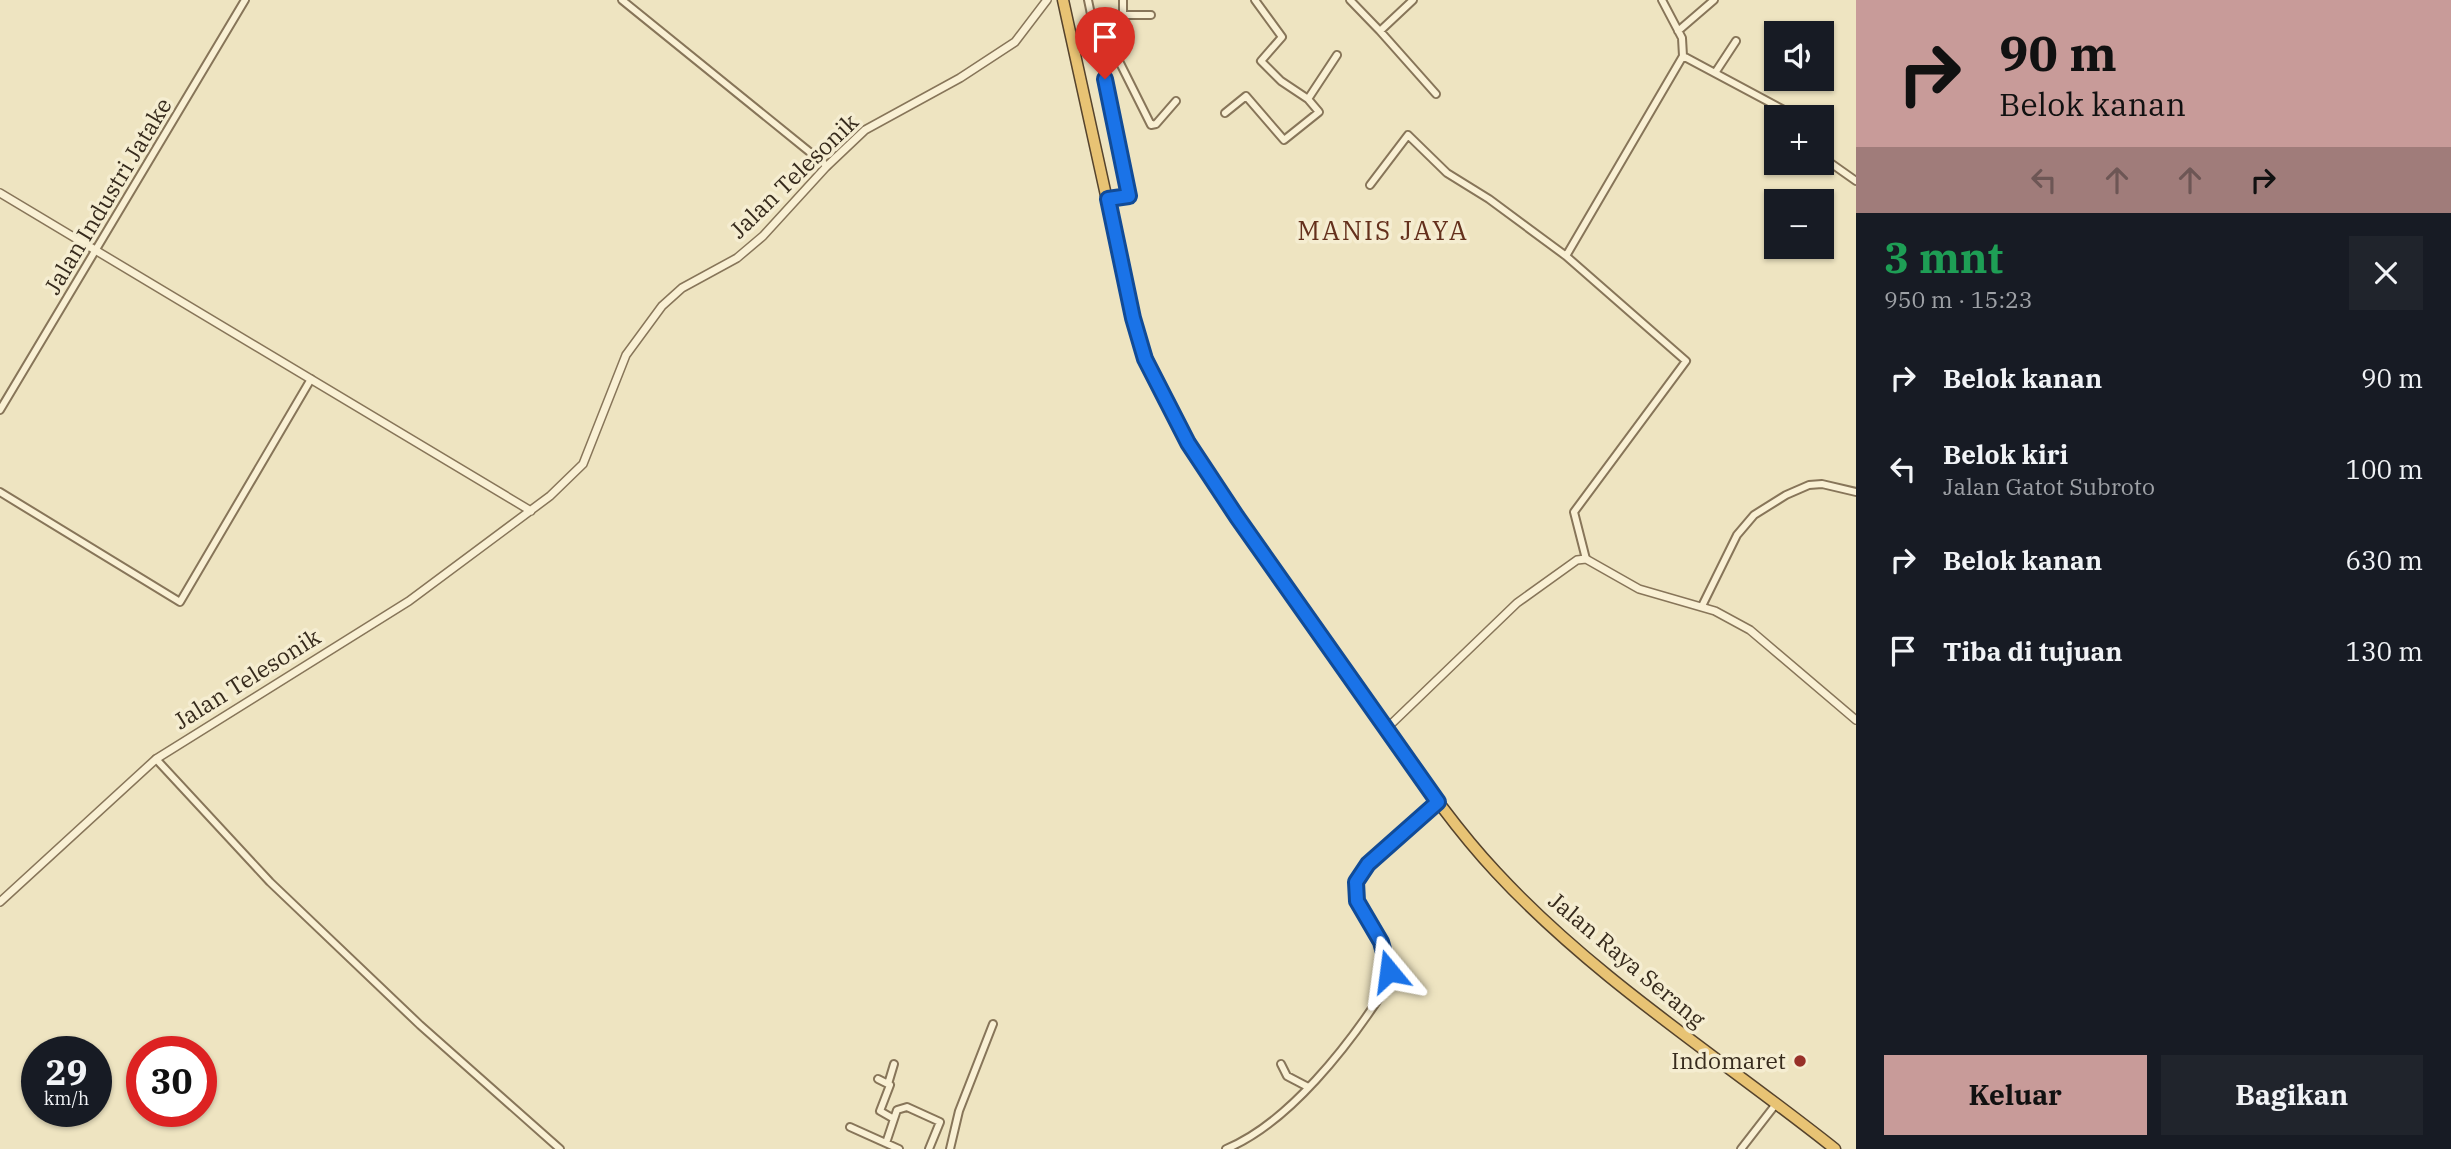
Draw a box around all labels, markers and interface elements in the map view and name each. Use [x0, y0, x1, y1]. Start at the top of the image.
pin [1075, 7, 1135, 79]
icon: arrive [1086, 18, 1124, 56]
map controls [1764, 21, 1834, 259]
button: sound [1764, 21, 1834, 91]
text: 90 m [1999, 21, 2117, 84]
icon: right [1884, 28, 1975, 119]
text: Belok kanan [1999, 83, 2186, 125]
street label: Jalan Industri Jatake [37, 92, 178, 299]
button: + [1764, 105, 1834, 175]
street label: Jalan Telesonik [723, 106, 864, 244]
icon: left [2025, 161, 2063, 199]
icon: ahead [2098, 161, 2136, 199]
icon: ahead [2171, 161, 2209, 199]
icon: right [2244, 161, 2282, 199]
button: − [1764, 189, 1834, 259]
district label: MANIS JAYA [1297, 213, 1469, 247]
text: 3 mnt [1884, 230, 2003, 285]
button: close [2349, 236, 2423, 310]
text: 950 m · 15:23 [1884, 284, 2033, 314]
icon: right [1884, 359, 1922, 397]
text: Belok kanan [1943, 361, 2102, 395]
text: 90 m [2361, 361, 2423, 395]
text: Belok kiri [1943, 437, 2068, 471]
icon: left [1884, 450, 1922, 488]
text: 100 m [2345, 452, 2423, 486]
text: Jalan Gatot Subroto [1943, 471, 2155, 501]
icon: right [1884, 541, 1922, 579]
text: Belok kanan [1943, 543, 2102, 577]
text: 630 m [2345, 543, 2423, 577]
street label: Jalan Telesonik [167, 621, 326, 735]
icon: arrive [1884, 632, 1922, 670]
text: Tiba di tujuan [1943, 634, 2123, 668]
text: 130 m [2345, 634, 2423, 668]
street label: Jalan Raya Serang [1543, 885, 1713, 1034]
position arrow [1352, 934, 1426, 1008]
speed limit sign: 30 [126, 1036, 217, 1127]
place label: Indomaret [1671, 1045, 1786, 1075]
text: 29 [45, 1049, 88, 1095]
marker: Indomaret [1792, 1053, 1808, 1069]
button: Keluar [1884, 1055, 2147, 1135]
button: Bagikan [2161, 1055, 2423, 1135]
text: km/h [44, 1087, 89, 1110]

